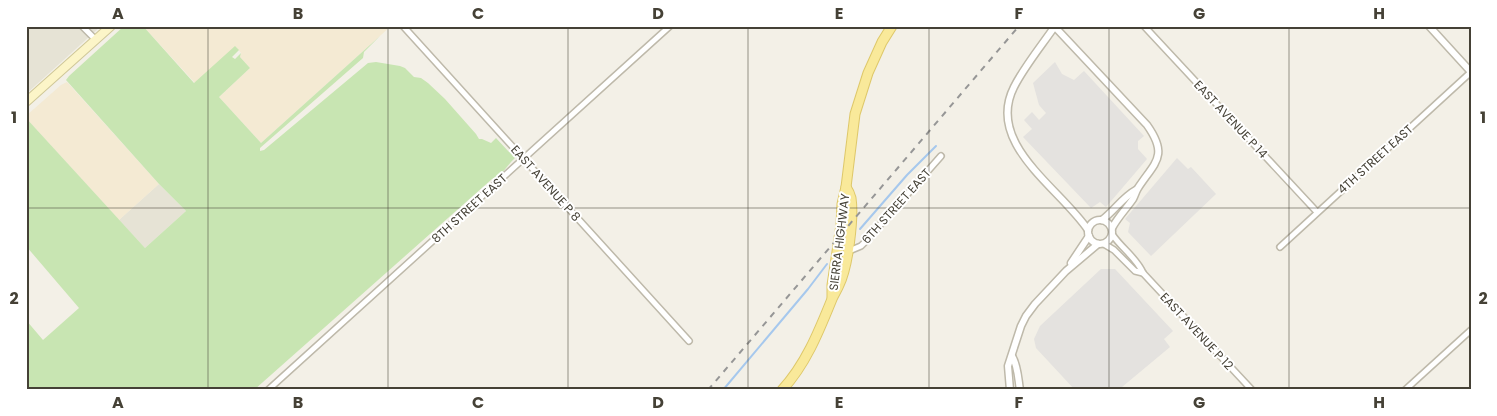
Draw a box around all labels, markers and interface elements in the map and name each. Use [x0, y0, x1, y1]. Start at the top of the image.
text: A [112, 2, 124, 25]
text: B [293, 2, 303, 25]
text: C [472, 2, 484, 25]
text: D [652, 2, 664, 25]
text: E [835, 2, 843, 25]
text: F [1015, 2, 1024, 25]
text: G [1193, 2, 1205, 25]
text: H [1373, 2, 1385, 25]
street label: EAST AVENUE P 14 [1190, 76, 1272, 162]
text: 1 [11, 106, 17, 129]
text: 1 [1480, 106, 1486, 129]
street label: 4TH STREET EAST [1334, 120, 1417, 197]
street label: EAST AVENUE P 8 [507, 141, 585, 225]
street label: 6TH STREET EAST [857, 164, 935, 247]
street label: 8TH STREET EAST [428, 169, 511, 247]
street label: SIERRA HIGHWAY [825, 192, 853, 292]
text: 2 [9, 287, 19, 310]
text: 2 [1478, 287, 1488, 310]
street label: EAST AVENUE P 12 [1157, 289, 1237, 373]
text: A [112, 391, 124, 414]
text: B [293, 391, 303, 414]
text: C [472, 391, 484, 414]
text: D [652, 391, 664, 414]
text: E [835, 391, 843, 414]
text: F [1015, 391, 1024, 414]
text: G [1193, 391, 1205, 414]
text: H [1373, 391, 1385, 414]

